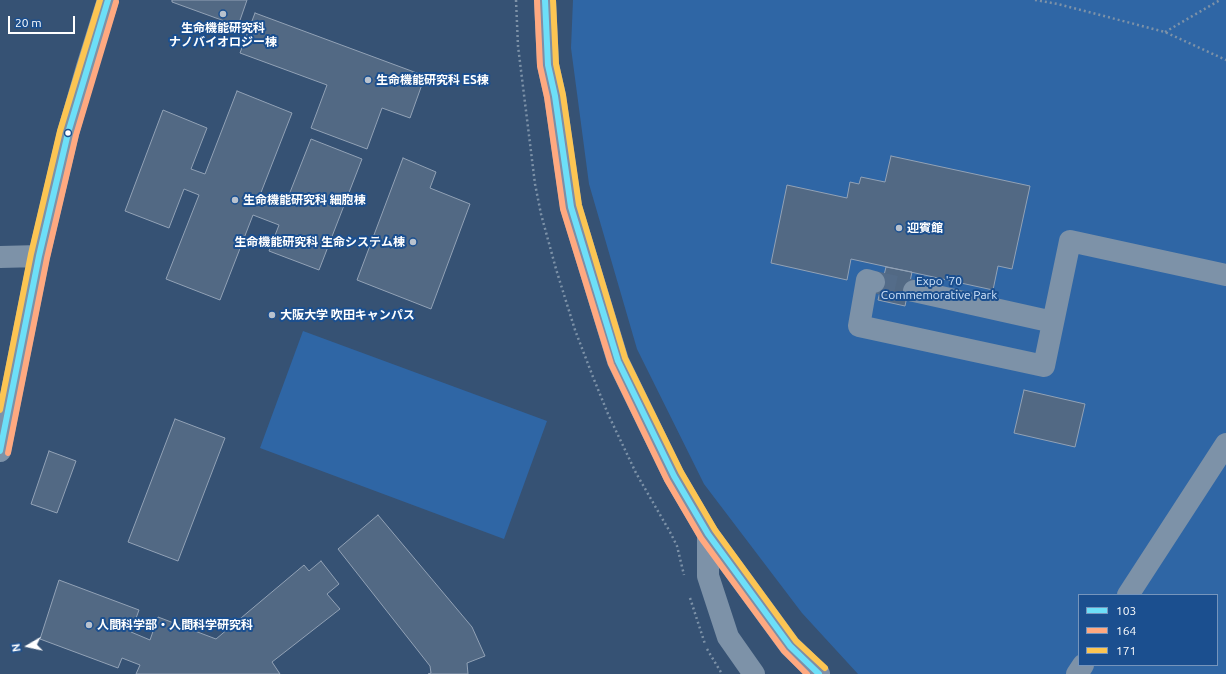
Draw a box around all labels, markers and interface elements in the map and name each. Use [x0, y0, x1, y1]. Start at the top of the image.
scale bar [10, 8, 77, 34]
marker: 生命機能研究科 ナノバイオロジー棟 [218, 9, 228, 19]
text: 20 m [15, 16, 42, 29]
place label: 生命機能研究科 ナノバイオロジー棟 [169, 21, 277, 49]
place label: 生命機能研究科 ES棟 [376, 73, 489, 87]
marker: 生命機能研究科 ES棟 [363, 75, 373, 85]
unlabelled marker [63, 128, 73, 138]
place label: 生命機能研究科 細胞棟 [243, 193, 366, 207]
marker: 生命機能研究科 細胞棟 [230, 195, 240, 205]
place label: 迎賓館 [907, 221, 943, 235]
marker: 迎賓館 [894, 223, 904, 233]
place label: 生命機能研究科 生命システム棟 [234, 235, 405, 249]
marker: 生命機能研究科 生命システム棟 [408, 237, 418, 247]
park label: Expo '70 Commemorative Park [881, 274, 997, 302]
place label: 大阪大学 吹田キャンパス [280, 308, 415, 322]
marker: 大阪大学 吹田キャンパス [267, 310, 277, 320]
legend [1078, 594, 1218, 666]
text: 103 [1116, 604, 1136, 617]
place label: 人間科学部・人間科学研究科 [97, 618, 253, 632]
marker: 人間科学部・人間科学研究科 [84, 620, 94, 630]
text: 164 [1116, 624, 1136, 637]
north arrow [8, 626, 48, 666]
text: N [10, 643, 23, 653]
text: 171 [1116, 644, 1136, 657]

